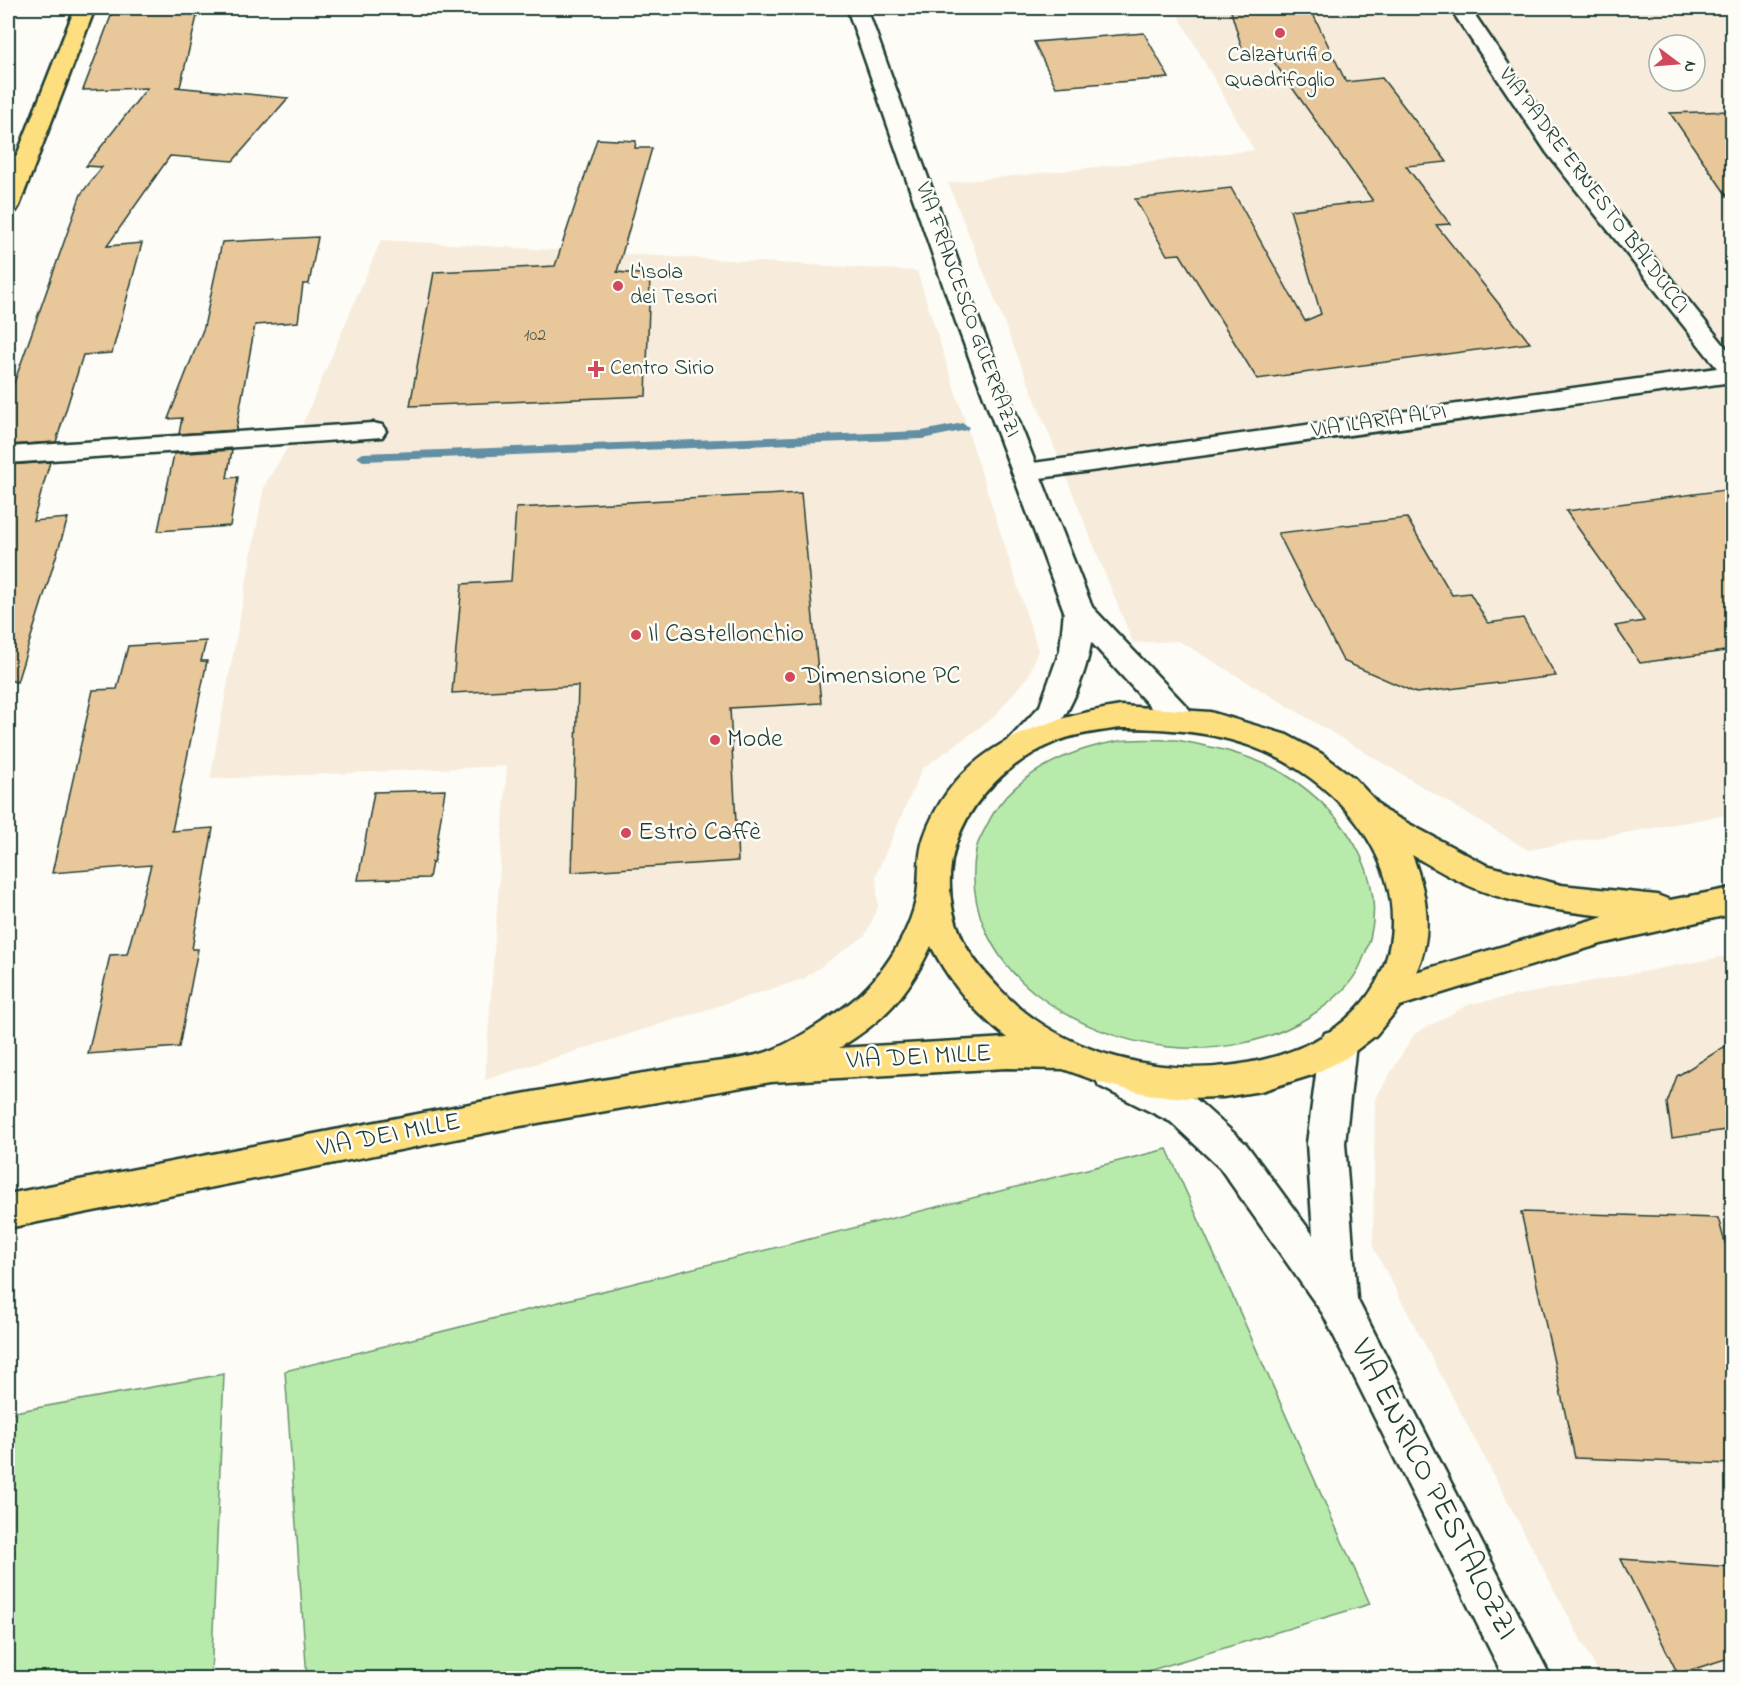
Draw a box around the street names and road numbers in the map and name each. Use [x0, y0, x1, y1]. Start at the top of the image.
street label: VIA PADRE ERNESTO BALDUCCI [1492, 63, 1694, 319]
street label: VIA FRANCESCO GUERRAZZI [906, 177, 1028, 442]
street label: VIA ILARIA ALPI [1308, 397, 1449, 447]
street label: VIA DEI MILLE [845, 1035, 992, 1081]
street label: VIA DEI MILLE [313, 1103, 464, 1169]
street label: VIA ENRICO PESTALOZZI [1336, 1331, 1529, 1649]

